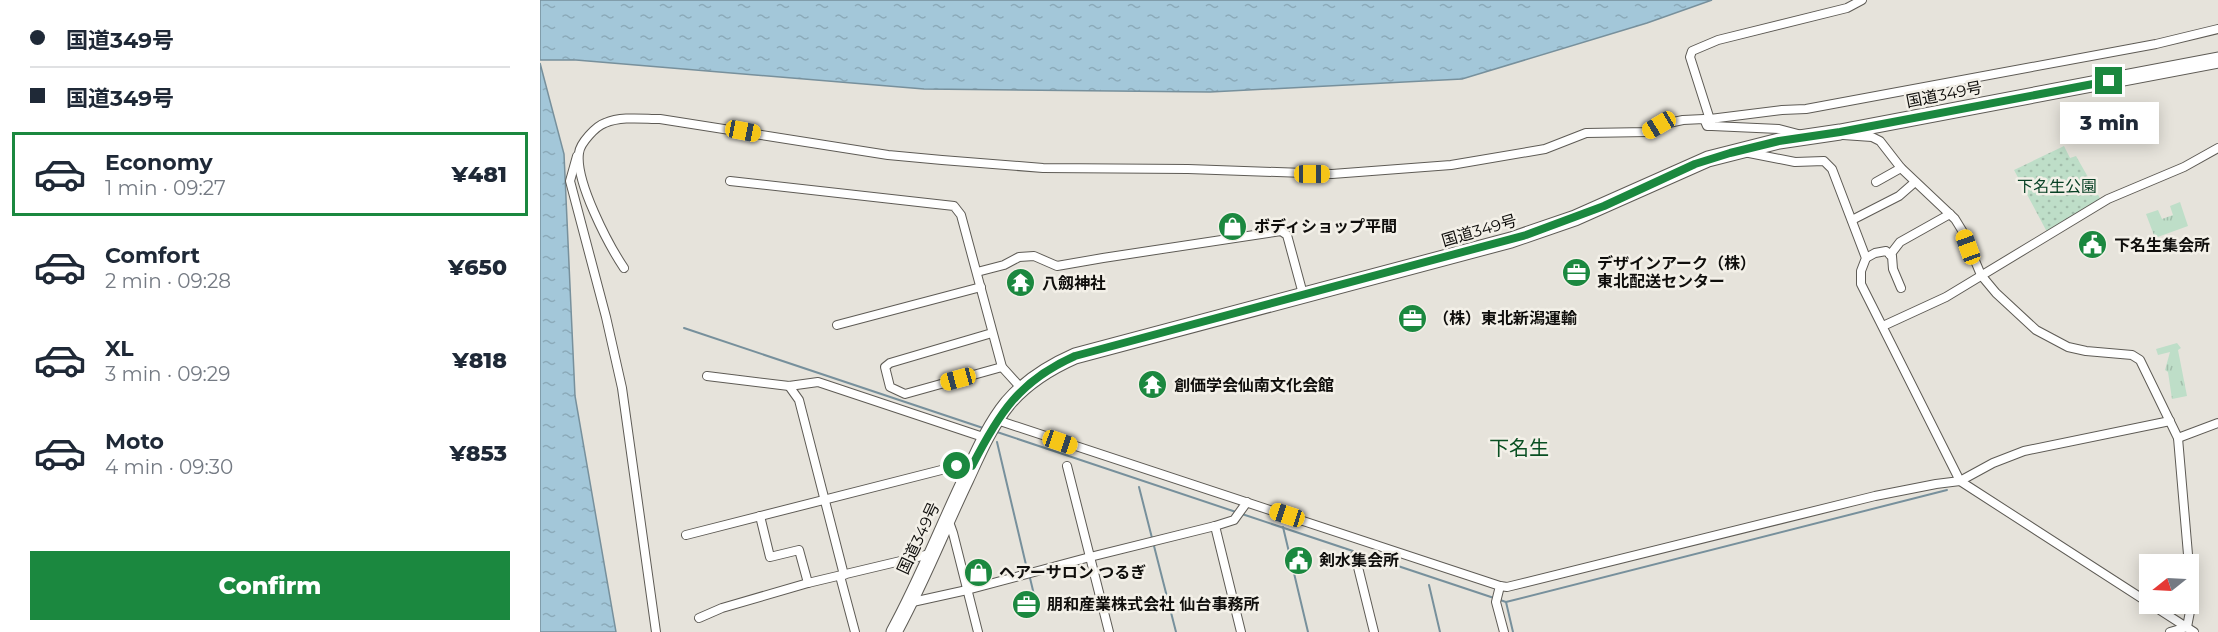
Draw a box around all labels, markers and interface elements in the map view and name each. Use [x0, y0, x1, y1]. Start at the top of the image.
text: 国道349号 [66, 27, 174, 54]
route end [2095, 67, 2122, 94]
street label: 国道349号 [1904, 78, 1984, 111]
text: 国道349号 [66, 85, 174, 112]
callout: 3 min [2060, 102, 2158, 144]
car [1639, 108, 1679, 142]
text: 3 min [2080, 111, 2139, 135]
car [724, 119, 762, 143]
icon: car [33, 147, 87, 201]
text: Economy [105, 149, 213, 176]
text: ¥481 [451, 161, 507, 188]
car [1294, 165, 1330, 183]
text: 1 min · 09:27 [105, 176, 226, 200]
park label: 下名生公園 [2017, 177, 2097, 196]
shop icon: ボディショップ平間 [1217, 210, 1249, 242]
street label: 国道349号 [1439, 211, 1519, 250]
place label: ボディショップ平間 [1254, 217, 1397, 236]
car [1953, 227, 1983, 267]
public building icon: 下名生集会所 [2077, 229, 2109, 261]
place label: 下名生集会所 [2114, 236, 2210, 255]
icon: car [33, 240, 87, 294]
text: Comfort [105, 242, 200, 269]
text: ¥650 [448, 254, 507, 281]
place label: デザインアーク（株） 東北配送センター [1597, 254, 1756, 291]
office icon: デザインアーク（株） 東北配送センター [1560, 256, 1592, 288]
temple icon: 八劔神社 [1005, 267, 1037, 299]
text: 2 min · 09:28 [105, 269, 231, 293]
place label: 八劔神社 [1042, 274, 1106, 293]
office icon: （株）東北新潟運輸 [1396, 302, 1428, 334]
place label: （株）東北新潟運輸 [1433, 309, 1577, 328]
icon: car [33, 333, 87, 387]
text: XL [105, 335, 134, 362]
text: ¥818 [452, 347, 507, 374]
text: 3 min · 09:29 [105, 362, 230, 386]
car [938, 366, 978, 392]
temple icon: 創価学会仙南文化会館 [1137, 369, 1169, 401]
place label: 創価学会仙南文化会館 [1174, 376, 1334, 395]
icon: car [33, 426, 87, 480]
text: Moto [105, 428, 164, 455]
car [1040, 428, 1080, 456]
district label: 下名生 [1489, 436, 1549, 460]
text: ¥853 [449, 440, 507, 467]
route start [943, 452, 970, 479]
text: 4 min · 09:30 [105, 455, 233, 479]
street label: 国道349号 [894, 499, 943, 577]
car [1267, 501, 1307, 529]
public building icon: 剣水集会所 [1282, 544, 1314, 576]
button: Confirm [30, 551, 510, 620]
place label: 剣水集会所 [1319, 551, 1399, 570]
north arrow [2139, 554, 2199, 614]
map controls [2139, 554, 2199, 614]
shop icon: ヘアーサロン つるぎ [962, 556, 994, 588]
place label: ヘアーサロン つるぎ [999, 563, 1146, 582]
office icon: 朋和産業株式会社 仙台事務所 [1010, 588, 1042, 620]
place label: 朋和産業株式会社 仙台事務所 [1047, 595, 1260, 614]

